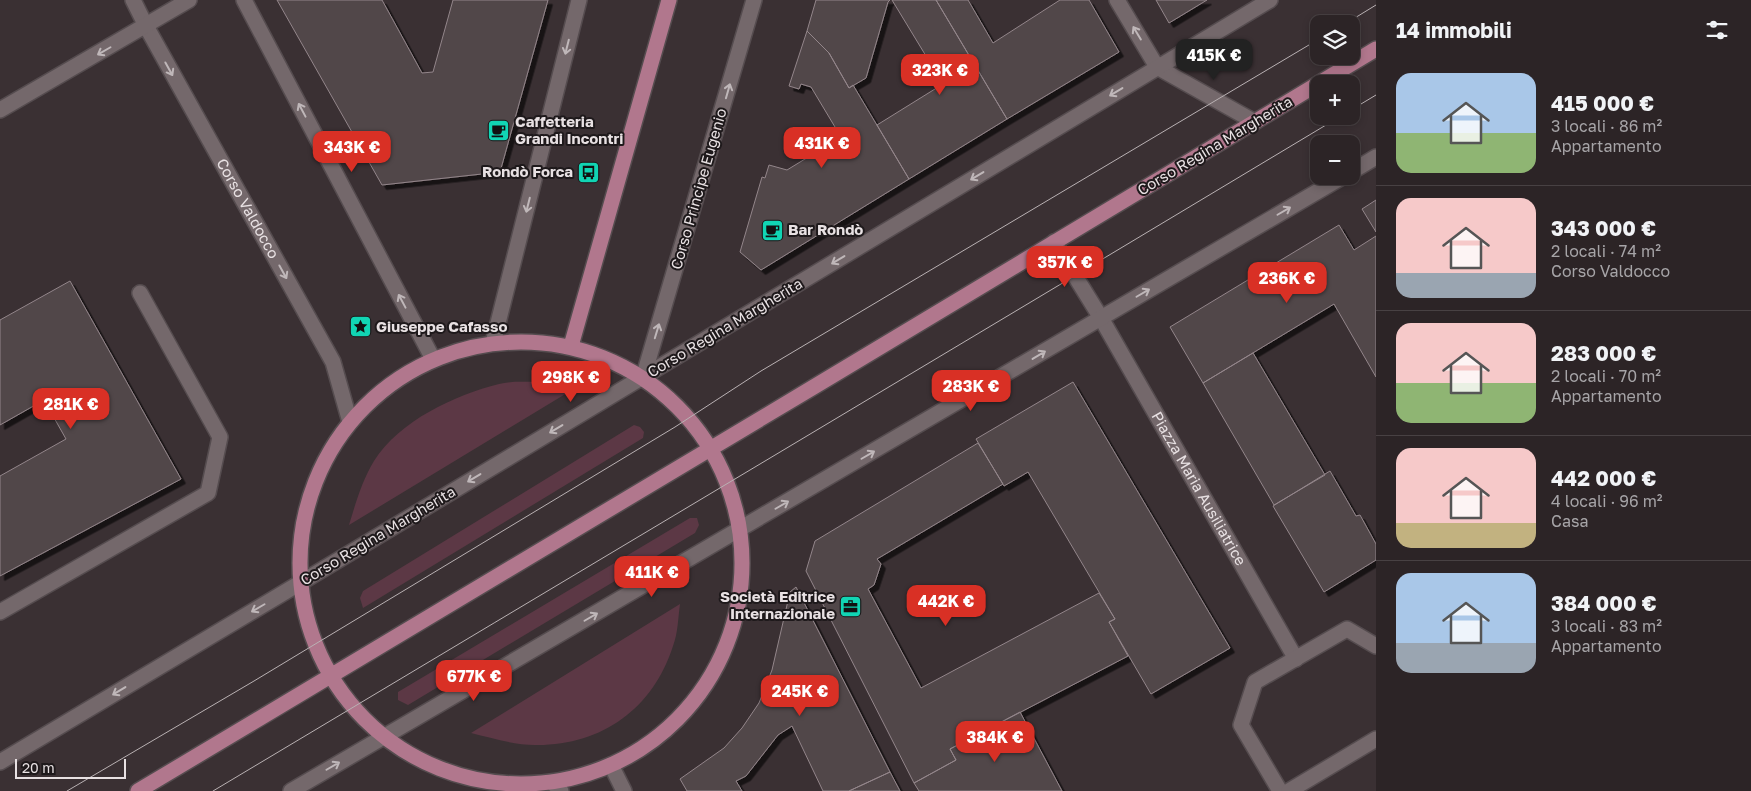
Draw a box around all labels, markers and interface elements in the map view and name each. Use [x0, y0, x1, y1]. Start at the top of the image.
map controls [1310, 15, 1360, 185]
button: layers [1310, 15, 1360, 65]
icon: filters [1703, 16, 1731, 44]
text: 14 immobili [1396, 17, 1512, 43]
one-way arrow [1132, 27, 1142, 41]
pin: 415K € [1173, 38, 1255, 81]
one-way arrow [562, 39, 572, 55]
text: 415K € [1187, 45, 1241, 65]
one-way arrow [96, 46, 111, 56]
pin: 323K € [899, 54, 981, 96]
text: 323K € [912, 60, 968, 80]
one-way arrow [165, 61, 175, 75]
button: + [1310, 75, 1360, 125]
one-way arrow [723, 83, 733, 99]
one-way arrow [1109, 87, 1123, 97]
text: 415 000 € [1551, 90, 1654, 116]
street label: Corso Regina Margherita [1134, 92, 1295, 199]
icon: home [1436, 93, 1496, 153]
one-way arrow [297, 103, 307, 118]
street label: Corso Principe Eugenio [666, 106, 730, 271]
place label: Caffetteria Grandi Incontri [515, 112, 623, 147]
text: 3 locali · 86 m² [1551, 116, 1662, 136]
cafe icon: Caffetteria Grandi Incontri [487, 119, 511, 143]
pin: 431K € [781, 126, 863, 169]
pin: 343K € [311, 130, 393, 173]
text: 431K € [795, 133, 849, 153]
button: − [1310, 135, 1360, 185]
text: Appartamento [1551, 136, 1662, 156]
text: 343K € [324, 137, 380, 157]
street label: Corso Valdocco [213, 155, 284, 261]
bus stop icon: Rondò Forca [577, 160, 601, 184]
place label: Rondò Forca [482, 162, 573, 180]
one-way arrow [970, 171, 984, 181]
one-way arrow [523, 197, 532, 213]
one-way arrow [1276, 206, 1290, 216]
text: 343 000 € [1551, 215, 1656, 241]
cafe icon: Bar Rondò [760, 218, 784, 242]
icon: home [1436, 218, 1496, 278]
place label: Bar Rondò [788, 220, 863, 238]
text: 2 locali · 74 m² [1551, 241, 1661, 261]
pin: 357K € [1024, 246, 1106, 288]
text: 357K € [1037, 252, 1093, 272]
one-way arrow [831, 256, 845, 266]
text: Corso Valdocco [1551, 261, 1670, 281]
pin: 236K € [1246, 262, 1328, 304]
one-way arrow [278, 264, 288, 278]
text: 236K € [1259, 268, 1315, 288]
street label: Corso Regina Margherita [644, 274, 805, 381]
one-way arrow [1136, 288, 1150, 298]
one-way arrow [397, 293, 407, 308]
place icon: Giuseppe Cafasso [348, 315, 372, 339]
place label: Giuseppe Cafasso [376, 317, 507, 335]
one-way arrow [652, 323, 662, 339]
text: 283 000 € [1551, 340, 1656, 366]
icon: home [1436, 343, 1496, 403]
one-way arrow [1031, 349, 1045, 359]
pin: 298K € [530, 360, 612, 403]
text: 2 locali · 70 m² [1551, 366, 1661, 386]
text: 298K € [542, 367, 600, 387]
pin: 283K € [930, 370, 1012, 412]
text: 283K € [943, 376, 999, 396]
text: Appartamento [1551, 386, 1662, 406]
pin: 281K € [30, 388, 112, 430]
text: 281K € [43, 394, 99, 414]
street label: Piazza Maria Ausiliatrice [1148, 408, 1251, 569]
one-way arrow [549, 425, 563, 435]
one-way arrow [861, 449, 875, 459]
text: 442 000 € [1551, 465, 1656, 491]
icon: home [1436, 468, 1496, 528]
one-way arrow [467, 474, 481, 484]
street label: Corso Regina Margherita [297, 482, 458, 589]
text: 4 locali · 96 m² [1551, 491, 1663, 511]
one-way arrow [775, 500, 789, 510]
text: Casa [1551, 511, 1588, 531]
pin: 411K € [611, 556, 693, 598]
text: 411K € [625, 562, 679, 582]
pin: 442K € [905, 584, 987, 627]
place label: Società Editrice Internazionale [720, 587, 835, 622]
text: 384 000 € [1551, 590, 1657, 616]
text: 442K € [918, 591, 974, 611]
icon: home [1436, 593, 1496, 653]
office icon: Società Editrice Internazionale [839, 594, 863, 618]
one-way arrow [251, 603, 266, 613]
one-way arrow [583, 612, 598, 622]
text: 3 locali · 83 m² [1551, 616, 1662, 636]
text: Appartamento [1551, 636, 1662, 656]
pin: 677K € [433, 660, 515, 702]
text: 677K € [447, 666, 501, 686]
pin: 245K € [759, 674, 841, 717]
text: 245K € [772, 681, 828, 701]
one-way arrow [112, 687, 126, 697]
pin: 384K € [954, 720, 1036, 763]
text: 384K € [967, 727, 1023, 747]
scale bar [15, 756, 126, 779]
text: 20 m [22, 759, 55, 776]
one-way arrow [326, 761, 340, 771]

